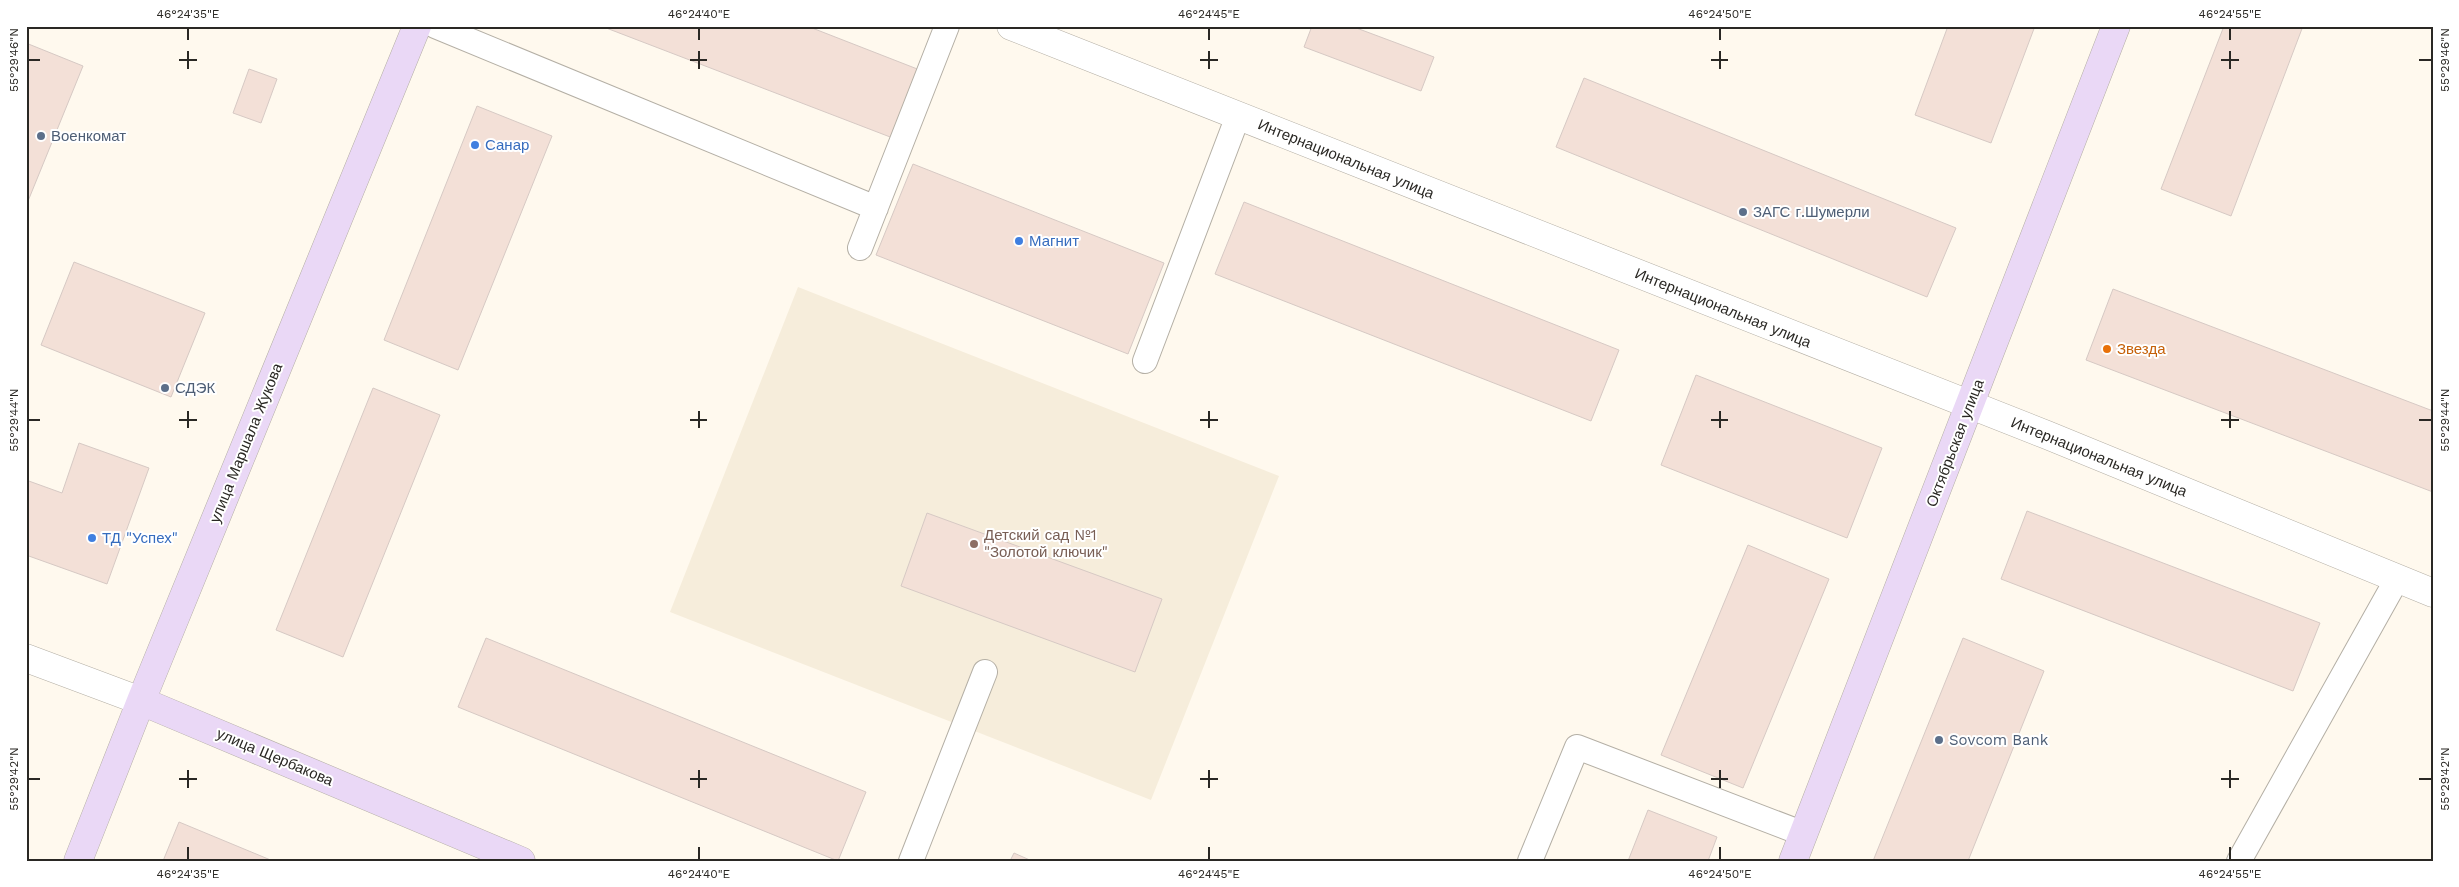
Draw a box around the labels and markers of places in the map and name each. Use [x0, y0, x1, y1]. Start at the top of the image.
place label: Военкомат [51, 127, 126, 145]
marker: Военкомат [35, 130, 47, 142]
place label: Санар [485, 136, 529, 154]
marker: Санар [469, 139, 481, 151]
place label: ЗАГС г.Шумерли [1753, 203, 1870, 221]
marker: ЗАГС г.Шумерли [1737, 206, 1749, 218]
place label: Магнит [1029, 232, 1079, 250]
marker: Магнит [1013, 235, 1025, 247]
place label: Звезда [2117, 340, 2166, 358]
marker: Звезда [2101, 343, 2113, 355]
place label: СДЭК [175, 379, 215, 397]
marker: СДЭК [159, 382, 171, 394]
place label: Детский сад №1 "Золотой ключик" [984, 526, 1108, 561]
place label: ТД "Успех" [102, 529, 178, 547]
marker: ТД "Успех" [86, 532, 98, 544]
marker: Детский сад №1 "Золотой ключик" [968, 538, 980, 550]
place label: Sovcom Bank [1949, 731, 2049, 749]
marker: Sovcom Bank [1933, 734, 1945, 746]

